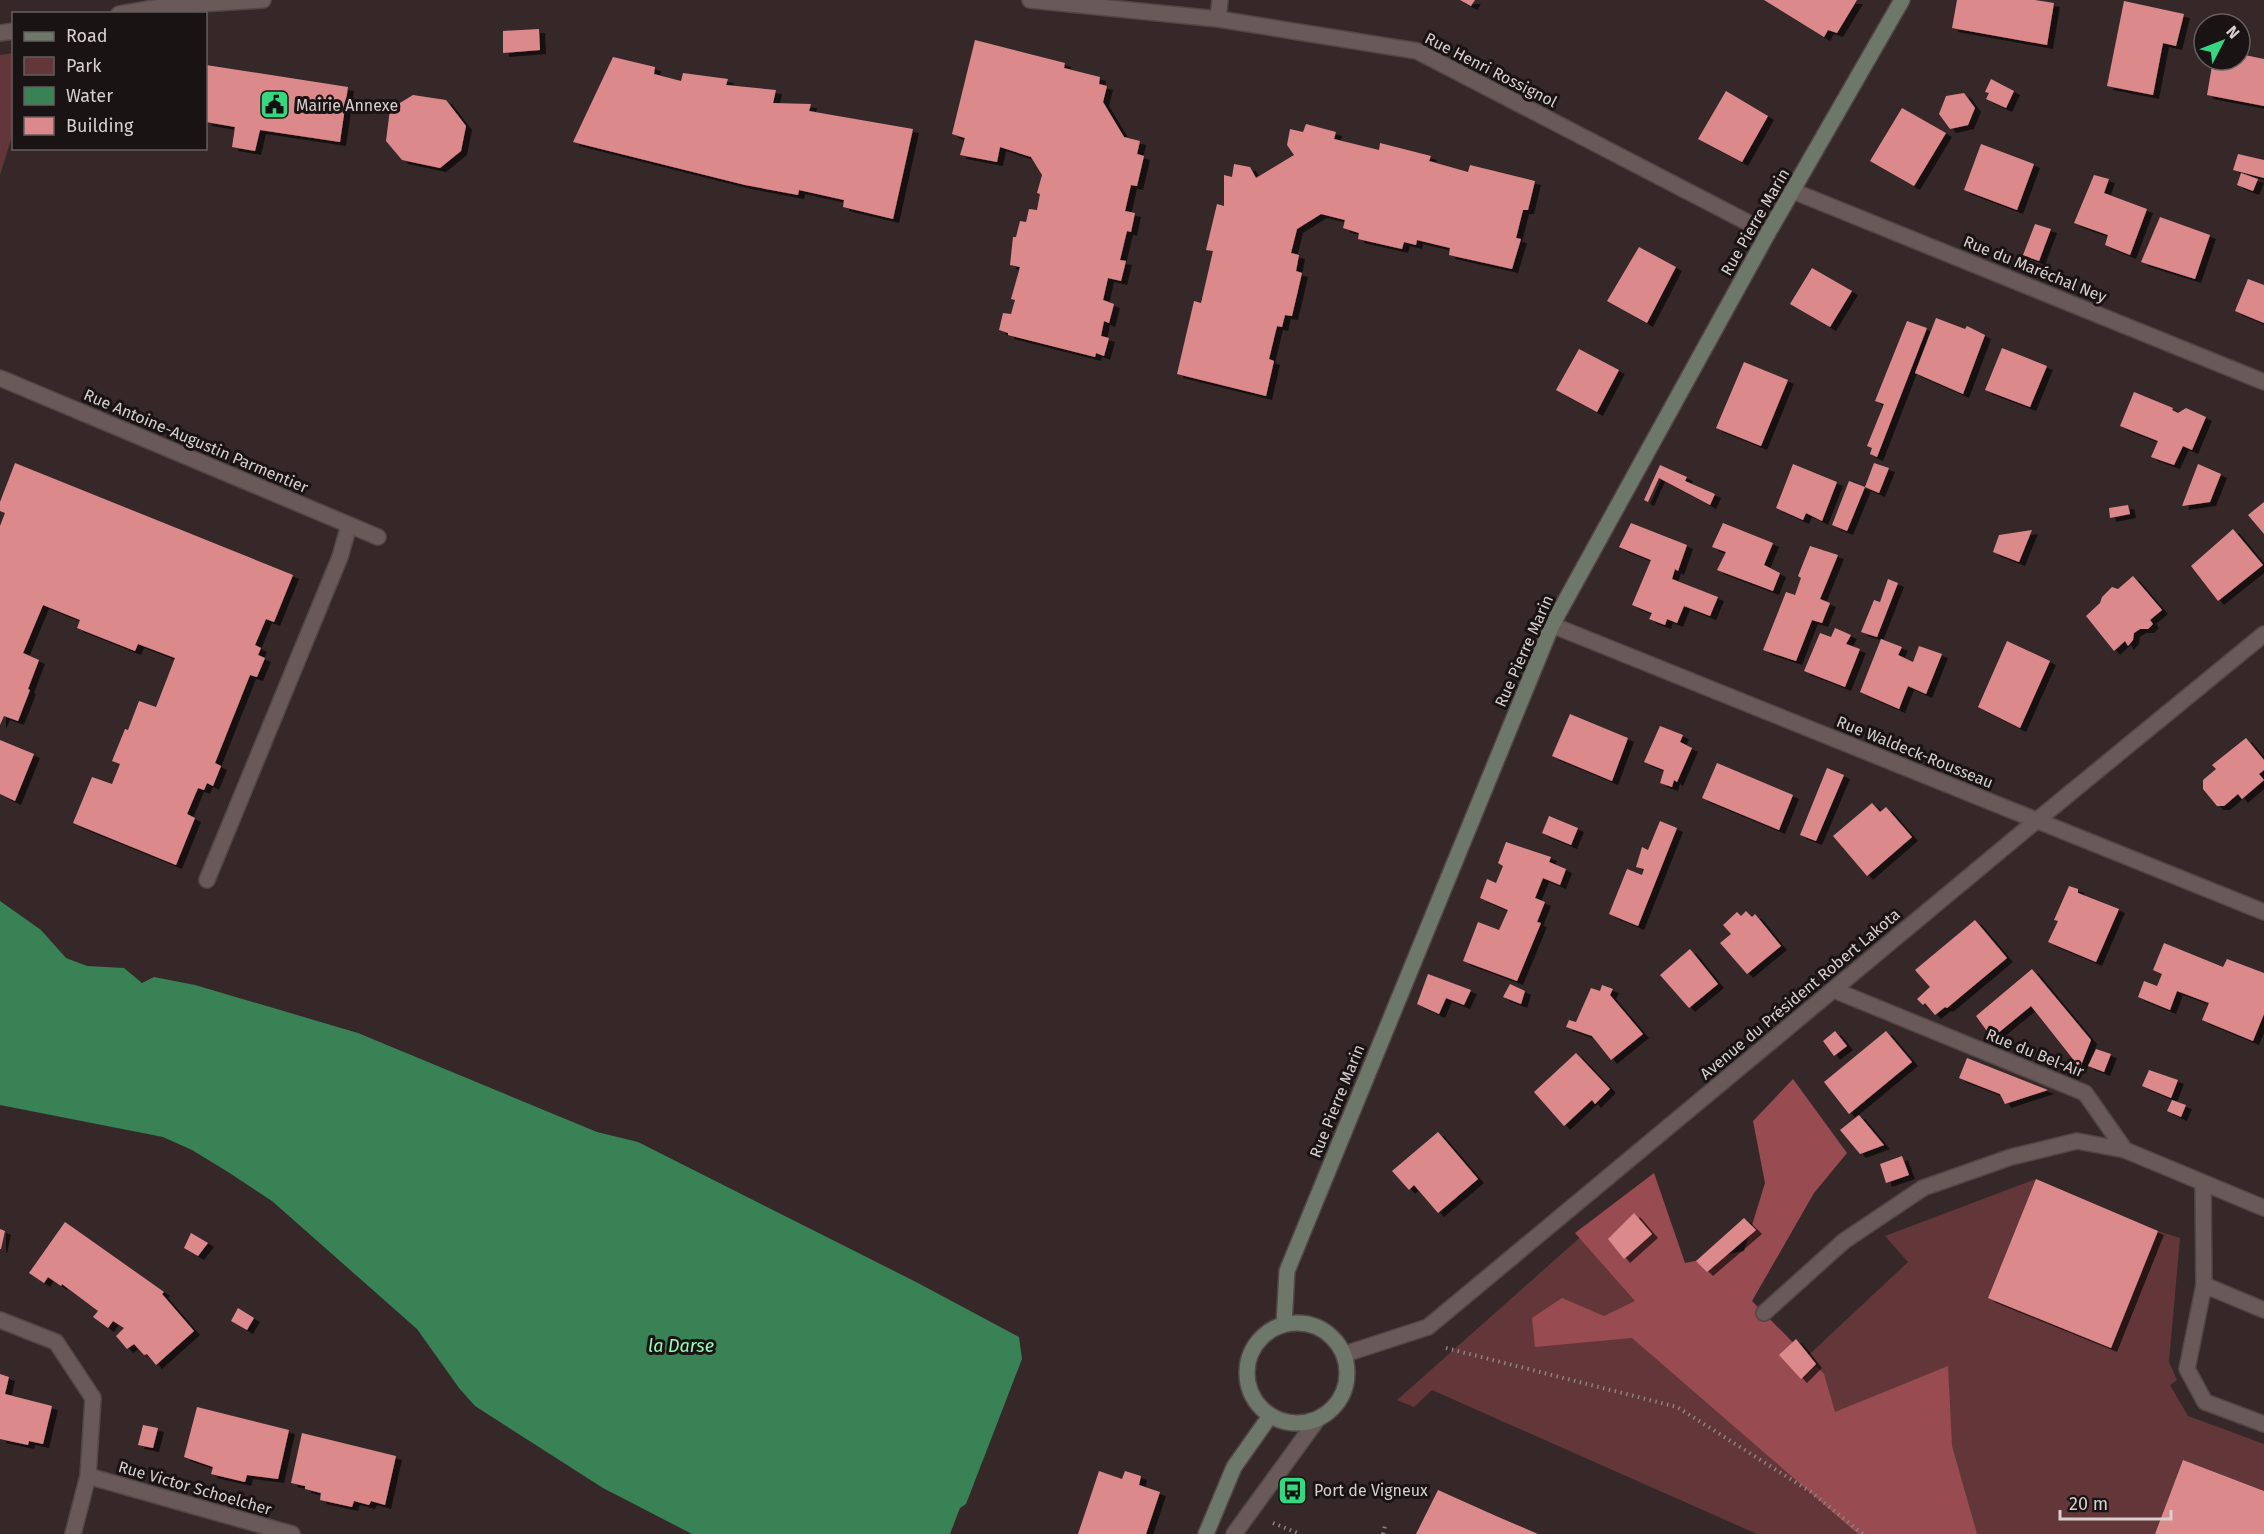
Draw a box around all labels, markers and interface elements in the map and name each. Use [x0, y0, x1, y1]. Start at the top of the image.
legend [12, 12, 207, 150]
north arrow [2192, 12, 2252, 72]
text: N [2222, 22, 2243, 43]
text: Road [66, 25, 108, 47]
street label: Rue Henri Rossignol [1422, 28, 1560, 112]
text: Park [66, 55, 102, 77]
text: Water [66, 85, 113, 107]
public building icon: Mairie Annexe [259, 89, 291, 121]
place label: Mairie Annexe [296, 96, 398, 115]
text: Building [66, 115, 134, 137]
street label: Rue Pierre Marin [1717, 165, 1793, 279]
street label: Rue du Maréchal Ney [1961, 232, 2109, 306]
street label: Rue Antoine-Augustin Parmentier [81, 385, 312, 497]
street label: Rue Pierre Marin [1491, 592, 1557, 710]
street label: Rue Waldeck-Rousseau [1834, 712, 1996, 792]
street label: Avenue du Président Robert Lakota [1696, 905, 1904, 1083]
street label: Rue du Bel-Air [1983, 1025, 2088, 1082]
street label: Rue Pierre Marin [1306, 1042, 1368, 1160]
water label: la Darse [648, 1335, 714, 1357]
street label: Rue Victor Schoelcher [116, 1457, 275, 1519]
bus stop icon: Port de Vigneux [1277, 1474, 1309, 1506]
place label: Port de Vigneux [1314, 1481, 1428, 1500]
scale bar [2060, 1483, 2171, 1521]
text: 20 m [2069, 1493, 2108, 1515]

